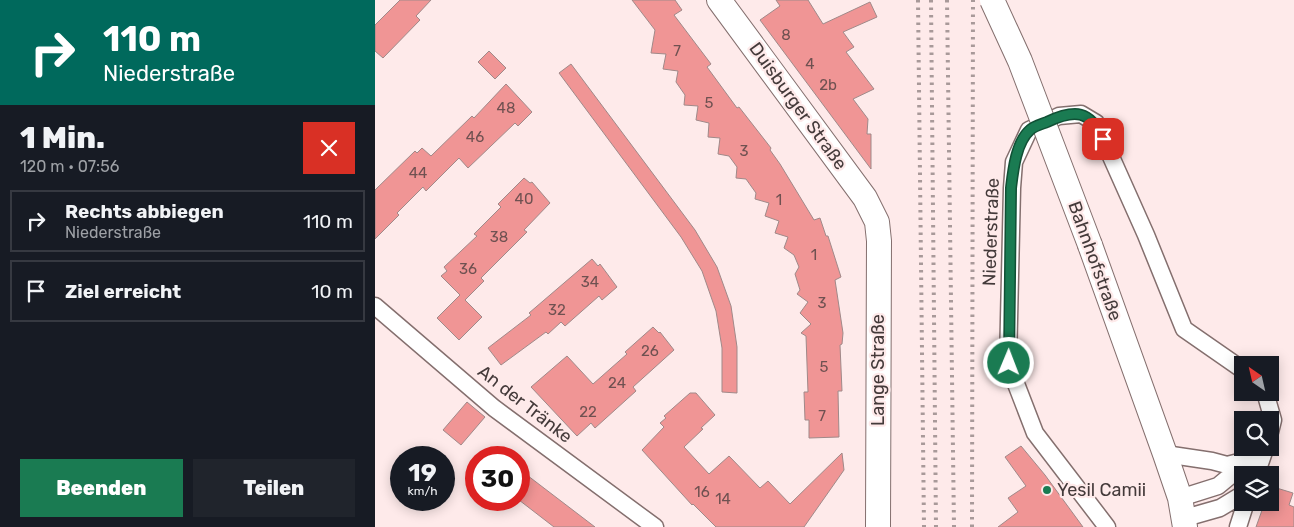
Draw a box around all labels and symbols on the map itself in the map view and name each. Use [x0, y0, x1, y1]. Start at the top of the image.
house number: 8 [781, 26, 791, 44]
street label: Duisburger Straße [744, 38, 852, 174]
house number: 7 [673, 42, 681, 60]
house number: 4 [805, 55, 815, 73]
house number: 2b [819, 76, 837, 94]
house number: 5 [705, 94, 714, 112]
house number: 48 [497, 99, 515, 117]
pin [1082, 118, 1124, 160]
house number: 46 [466, 128, 484, 146]
house number: 3 [739, 142, 749, 160]
house number: 44 [409, 164, 427, 182]
street label: Niederstraße [978, 178, 1004, 286]
house number: 40 [515, 190, 533, 208]
house number: 1 [776, 191, 782, 209]
street label: Bahnhofstraße [1063, 198, 1127, 324]
house number: 38 [490, 228, 508, 246]
house number: 1 [811, 246, 817, 264]
house number: 36 [459, 260, 477, 278]
house number: 34 [581, 273, 599, 291]
house number: 3 [817, 294, 827, 312]
house number: 32 [548, 301, 566, 319]
street label: Lange Straße [867, 314, 889, 426]
position arrow [982, 336, 1034, 388]
house number: 26 [641, 342, 659, 360]
north arrow [1234, 356, 1279, 401]
house number: 5 [820, 358, 829, 376]
street label: An der Tränke [473, 360, 577, 448]
house number: 24 [608, 374, 626, 392]
house number: 22 [579, 403, 597, 421]
house number: 7 [818, 407, 826, 425]
speed limit sign: 30 [465, 446, 530, 511]
place label: Yesil Camii [1057, 479, 1146, 501]
house number: 16 [694, 483, 710, 501]
marker: Yesil Camii [1041, 484, 1053, 496]
house number: 14 [715, 490, 731, 508]

